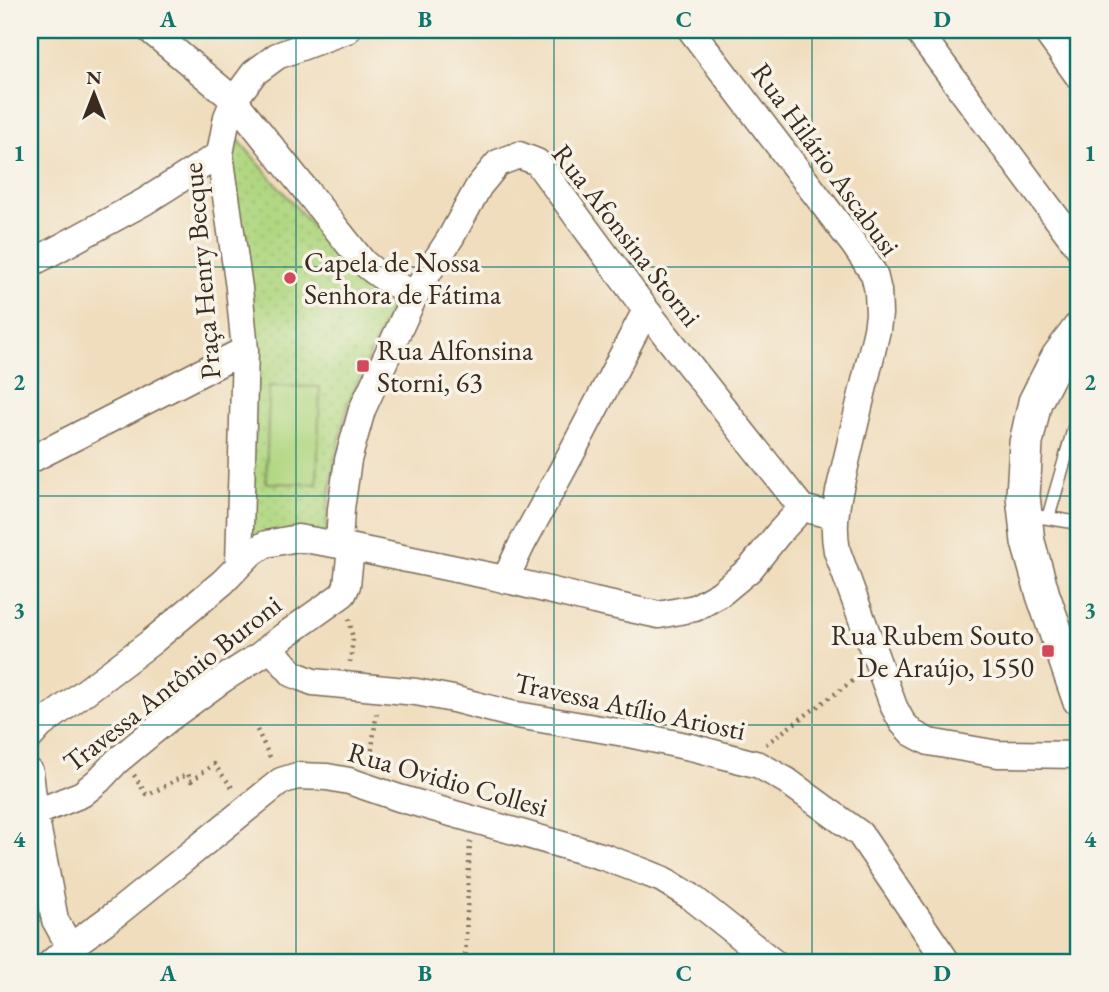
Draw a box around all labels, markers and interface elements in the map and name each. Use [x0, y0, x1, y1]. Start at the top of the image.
text: A [159, 4, 177, 34]
text: B [418, 4, 432, 34]
text: C [676, 4, 692, 34]
text: D [933, 4, 951, 34]
street label: Rua Hilário Ascabusi [744, 55, 908, 263]
north arrow [60, 60, 130, 130]
text: N [86, 65, 102, 90]
street label: Rua Afonsina Storni [545, 137, 710, 334]
text: 1 [13, 138, 25, 168]
text: 1 [1084, 138, 1096, 168]
street label: Praça Henry Becque [174, 161, 228, 381]
place label: Capela de Nossa Senhora de Fátima [304, 244, 502, 312]
marker: Capela de Nossa Senhora de Fátima [282, 270, 298, 286]
place label: Rua Alfonsina Storni, 63 [377, 332, 534, 400]
marker: Rua Alfonsina Storni, 63 [355, 358, 371, 374]
text: 2 [13, 367, 25, 397]
text: 2 [1084, 367, 1096, 397]
street label: Travessa Antônio Buroni [56, 586, 288, 779]
text: 3 [13, 595, 25, 625]
text: 3 [1084, 595, 1096, 625]
place label: Rua Rubem Souto De Araújo, 1550 [831, 617, 1034, 685]
marker: Rua Rubem Souto De Araújo, 1550 [1040, 643, 1056, 659]
street label: Travessa Atílio Ariosti [511, 664, 749, 748]
street label: Rua Ovidio Collesi [344, 733, 552, 825]
text: 4 [13, 824, 26, 854]
text: 4 [1084, 824, 1097, 854]
text: A [159, 958, 177, 988]
text: B [418, 958, 432, 988]
text: C [676, 958, 692, 988]
text: D [933, 958, 951, 988]

